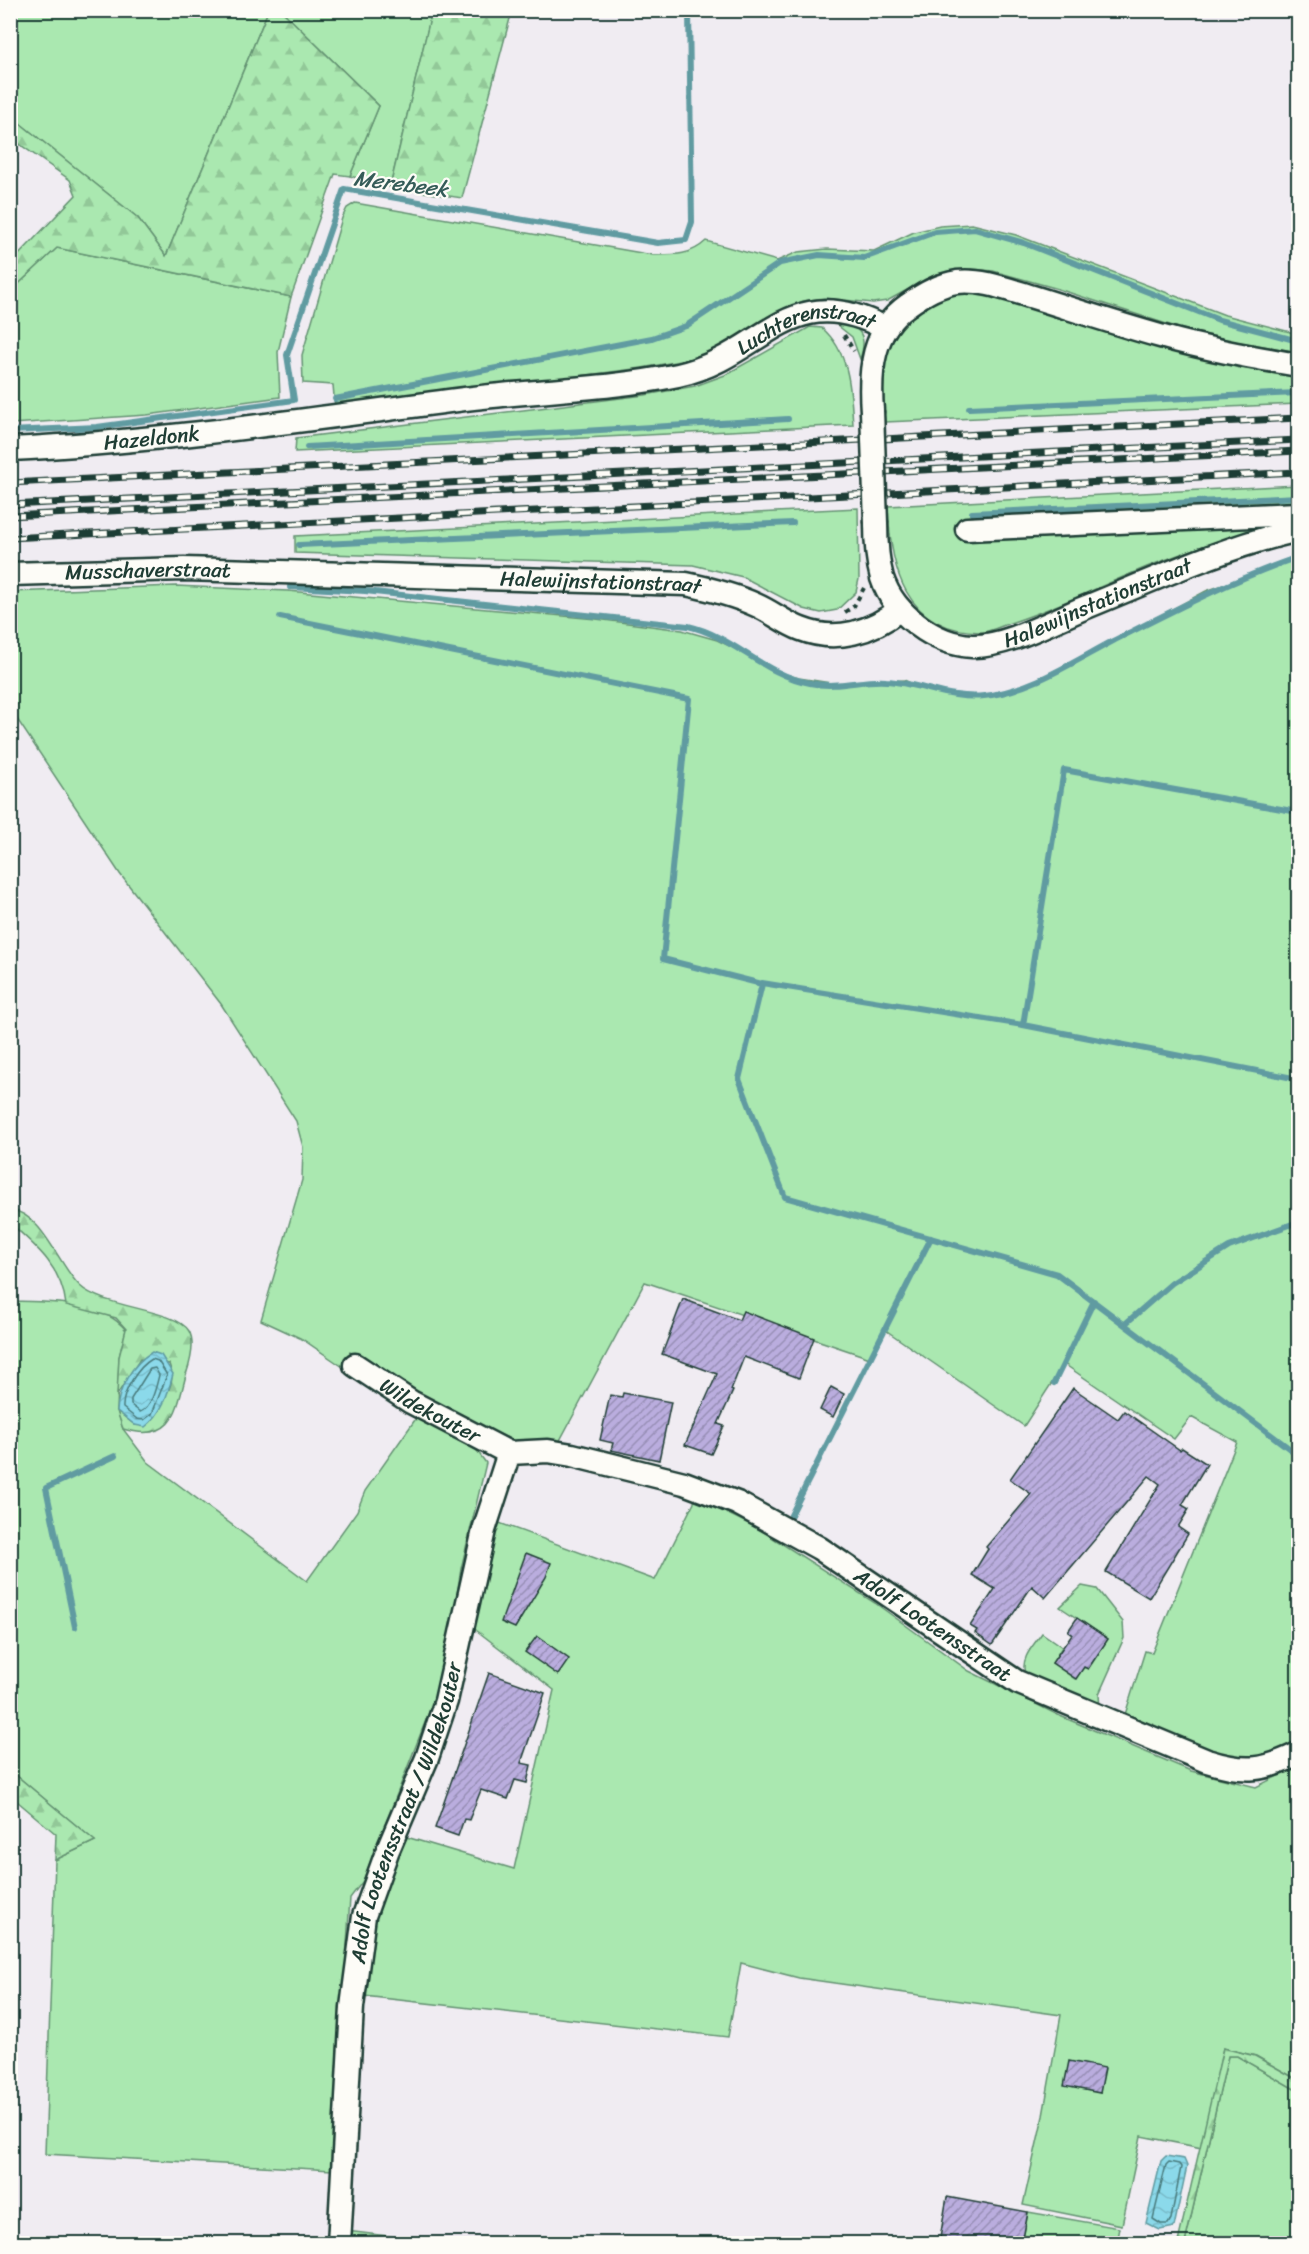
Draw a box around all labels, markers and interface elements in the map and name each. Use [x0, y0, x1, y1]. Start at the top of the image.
water label: Merebeek [351, 158, 452, 209]
street label: Luchterenstraat [728, 292, 884, 366]
street label: Hazeldonk [102, 414, 202, 462]
street label: Halewijnstationstraat [998, 546, 1199, 659]
street label: Musschaverstraat [64, 550, 232, 591]
street label: Halewijnstationstraat [500, 559, 707, 606]
street label: Wildekouter [372, 1367, 489, 1455]
street label: Adolf Lootensstraat [845, 1557, 1020, 1693]
street label: Adolf Lootensstraat / Wildekouter [339, 1657, 473, 1967]

